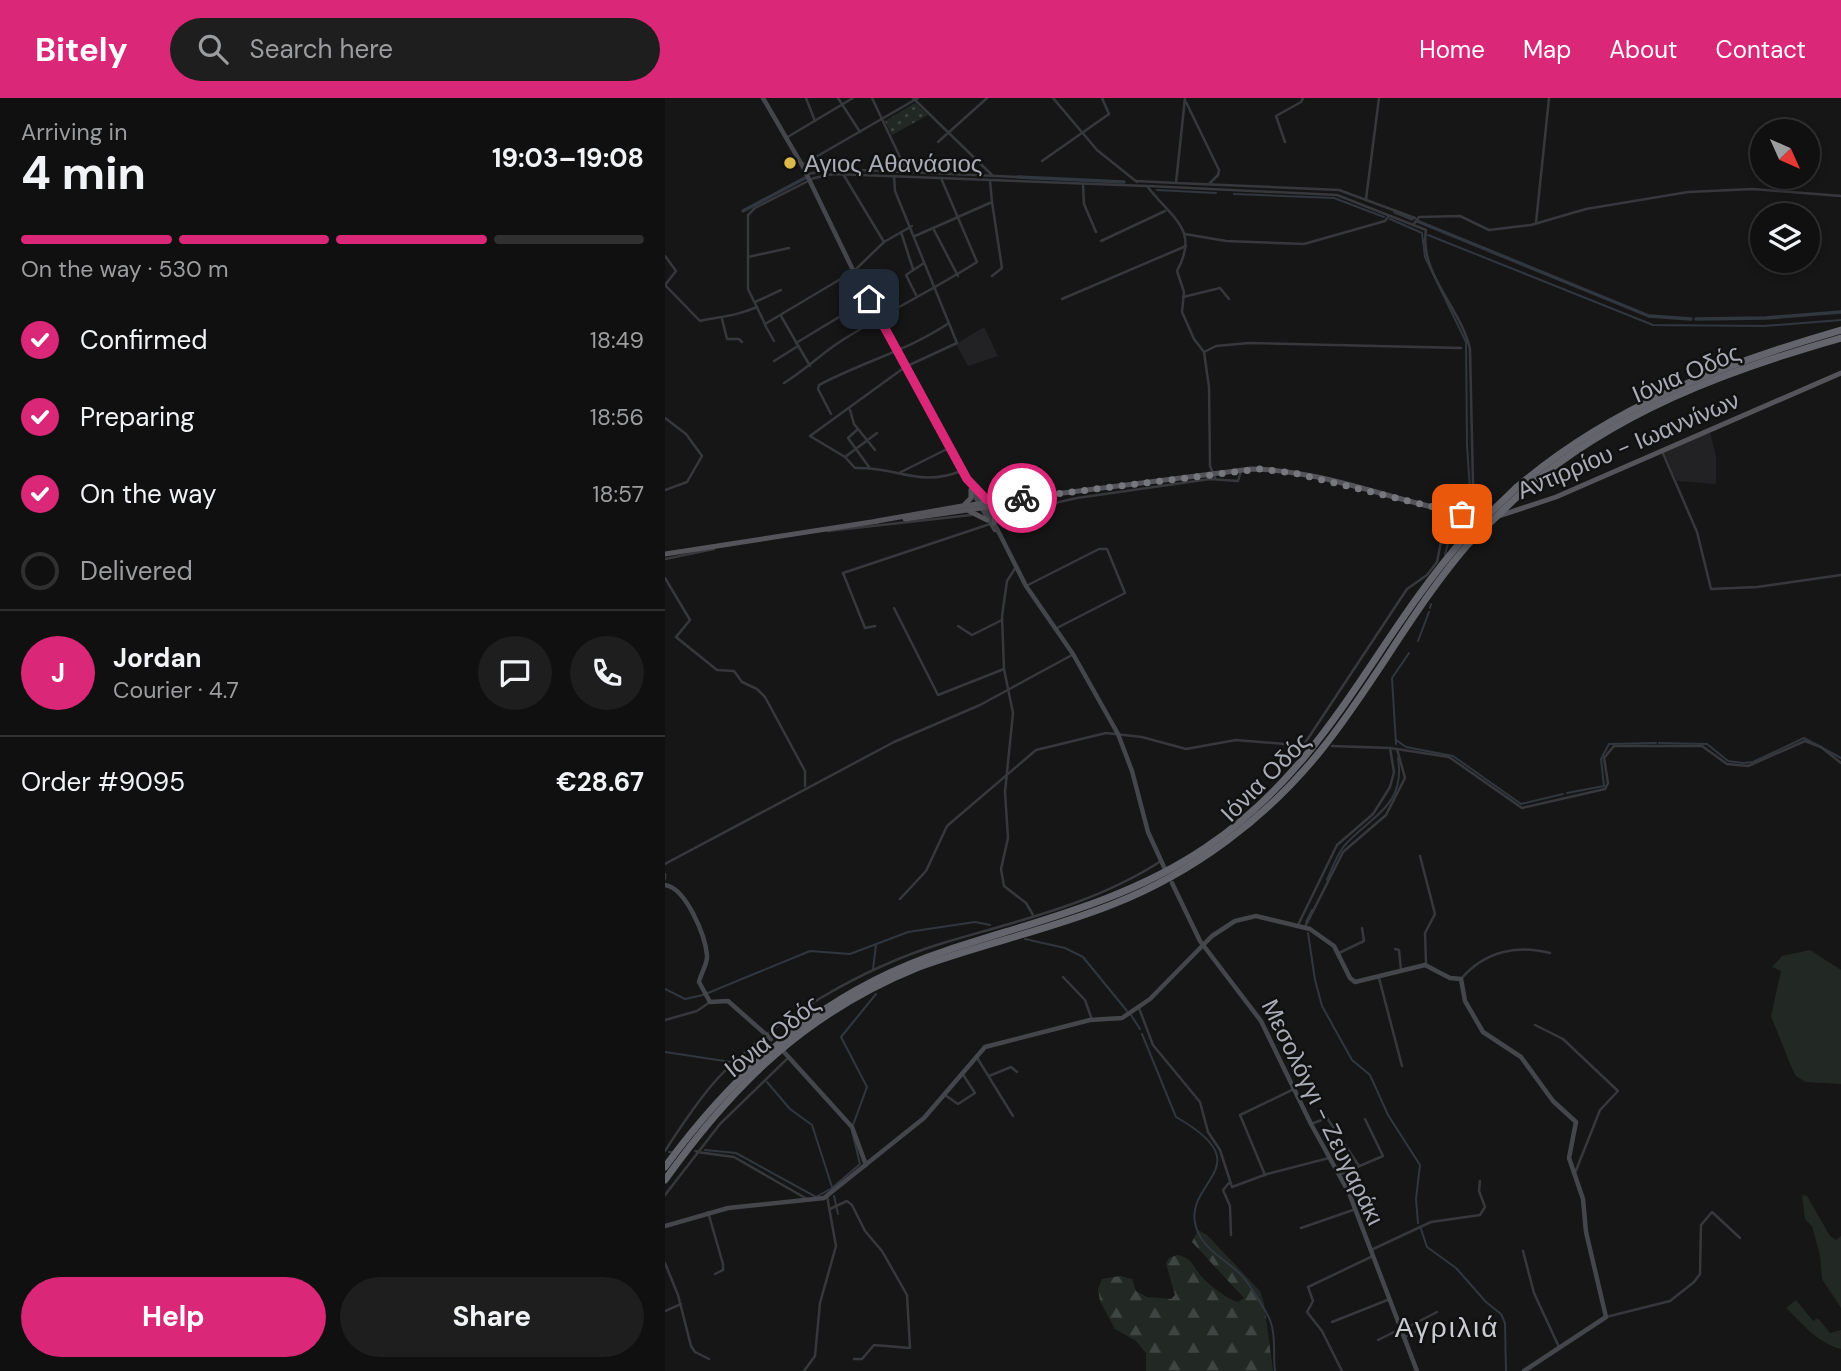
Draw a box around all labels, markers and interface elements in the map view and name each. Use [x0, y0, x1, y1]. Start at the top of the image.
search box [170, 18, 660, 81]
text: Bitely [35, 28, 128, 71]
icon: search [194, 30, 232, 68]
text: Search here [250, 32, 393, 66]
text: Home [1419, 34, 1485, 65]
text: Map [1523, 34, 1571, 65]
text: About [1609, 34, 1678, 65]
text: Contact [1716, 34, 1806, 65]
text: Arriving in [21, 117, 127, 147]
north arrow [1750, 119, 1820, 189]
map controls [1750, 119, 1820, 273]
text: 19:03–19:08 [492, 141, 644, 175]
text: 4 min [21, 143, 146, 203]
place label: Αγιος Αθανάσιος [804, 148, 982, 179]
marker: Αγιος Αθανάσιος [782, 155, 798, 171]
button: layers [1750, 203, 1820, 273]
text: On the way · 530 m [21, 254, 228, 284]
pin [839, 269, 899, 329]
icon: home [850, 280, 888, 318]
icon: check [21, 321, 59, 359]
text: Confirmed [80, 323, 207, 357]
text: 18:49 [590, 325, 644, 355]
street label: Ιόνια Οδός [1627, 336, 1745, 410]
street label: Αντιρρίου - Ιωαννίνων [1512, 384, 1744, 506]
icon: check [21, 398, 59, 436]
text: Preparing [80, 400, 195, 434]
text: 18:56 [590, 402, 644, 432]
courier [987, 463, 1057, 533]
icon: check [21, 475, 59, 513]
text: On the way [80, 477, 216, 511]
text: 18:57 [592, 479, 644, 509]
icon: bike [1003, 479, 1041, 517]
pin [1432, 484, 1492, 544]
icon: bag [1443, 495, 1481, 533]
text: Delivered [80, 554, 193, 588]
button: chat [478, 636, 552, 710]
button: phone [570, 636, 644, 710]
text: Jordan [113, 641, 202, 675]
text: J [51, 656, 65, 690]
text: Courier · 4.7 [113, 675, 239, 705]
street label: Ιόνια Οδός [1214, 726, 1316, 828]
text: Order #9095 [21, 765, 185, 799]
text: €28.67 [556, 765, 644, 799]
street label: Ιόνια Οδός [718, 988, 826, 1084]
street label: Μεσολόγγι - Ζευγαράκι [1255, 994, 1391, 1230]
button: Help [21, 1277, 326, 1357]
button: Share [340, 1277, 644, 1357]
district label: Αγριλιά [1395, 1309, 1499, 1346]

